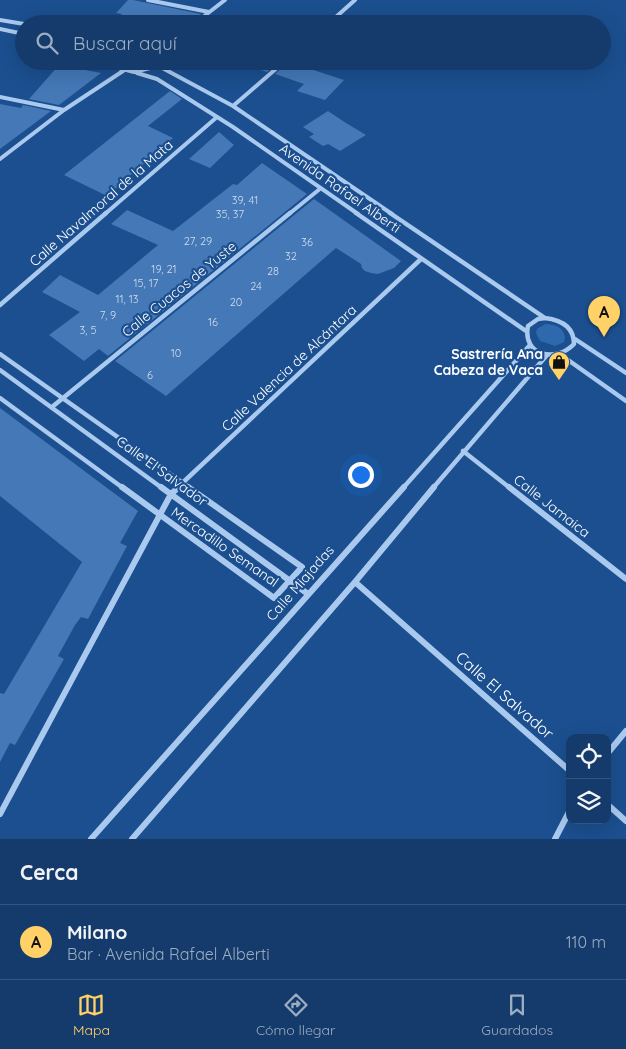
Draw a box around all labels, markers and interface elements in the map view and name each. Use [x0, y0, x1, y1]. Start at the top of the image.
search box [15, 15, 611, 70]
icon: search [33, 29, 61, 57]
text: Buscar aquí [73, 31, 177, 55]
street label: Calle Navalmoral de la Mata [26, 136, 176, 270]
street label: Avenida Rafael Alberti [276, 139, 404, 237]
house number: 39, 41 [232, 193, 258, 207]
house number: 35, 37 [216, 207, 245, 221]
house number: 27, 29 [184, 234, 212, 248]
house number: 36 [301, 235, 313, 249]
street label: Calle Cuacos de Yuste [118, 237, 240, 341]
house number: 32 [285, 249, 297, 263]
house number: 19, 21 [151, 262, 177, 276]
house number: 28 [267, 264, 279, 278]
house number: 15, 17 [134, 276, 159, 290]
house number: 24 [250, 279, 262, 293]
house number: 11, 13 [115, 292, 139, 306]
house number: 20 [230, 295, 242, 309]
pin: A [588, 296, 620, 337]
street label: Calle Valencia de Alcántara [218, 301, 360, 435]
house number: 7, 9 [100, 308, 116, 322]
house number: 16 [208, 315, 218, 329]
house number: 3, 5 [80, 323, 96, 337]
place label: Sastrería Ana Cabeza de Vaca [434, 345, 543, 379]
house number: 10 [171, 346, 181, 360]
shop icon: Sastrería Ana Cabeza de Vaca [547, 350, 571, 381]
house number: 6 [147, 368, 153, 382]
street label: Calle El Salvador [113, 432, 211, 510]
your location [348, 462, 374, 488]
street label: Calle Jamaica [510, 471, 594, 541]
street label: Mercadillo Semanal [168, 503, 282, 591]
street label: Calle Miajadas [262, 541, 338, 625]
street label: Calle El Salvador [452, 647, 558, 743]
map controls [566, 734, 611, 824]
button: locate [566, 734, 611, 779]
button: layers [566, 779, 611, 824]
text: Cerca [20, 859, 78, 885]
text: Milano [67, 920, 127, 944]
text: A [31, 932, 41, 952]
text: 110 m [566, 932, 606, 952]
text: Bar · Avenida Rafael Alberti [67, 944, 270, 964]
tab: Mapa [73, 991, 110, 1039]
tab: Cómo llegar [256, 991, 335, 1039]
tab: Guardados [481, 991, 553, 1039]

